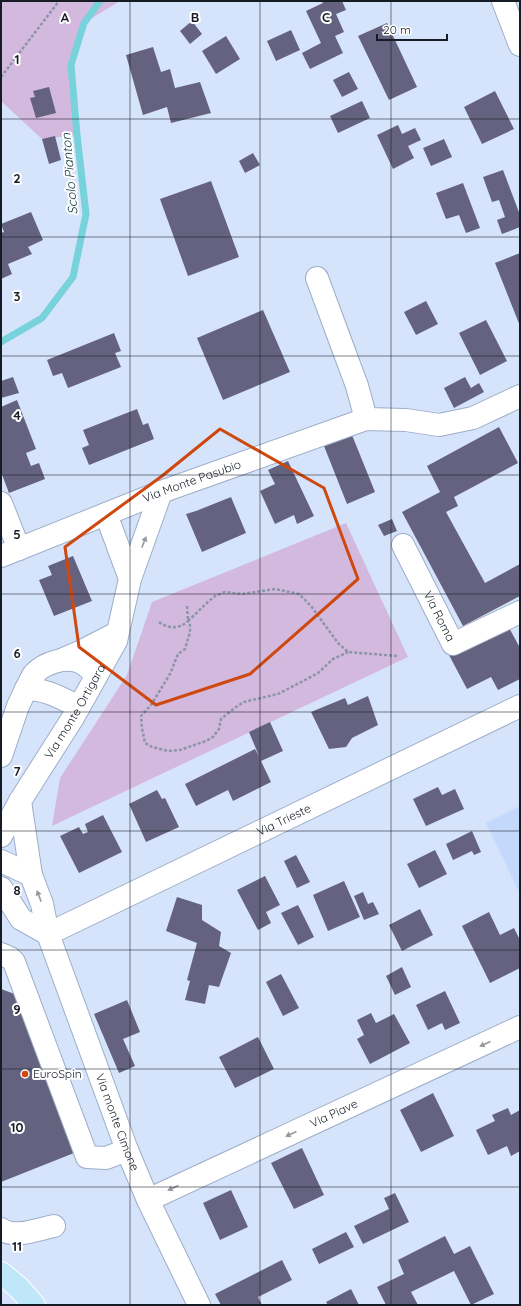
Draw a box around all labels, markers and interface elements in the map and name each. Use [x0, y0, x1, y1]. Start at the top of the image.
text: A [61, 9, 70, 25]
text: B [191, 9, 199, 25]
text: C [322, 9, 330, 25]
scale bar [377, 16, 447, 42]
text: 20 m [383, 22, 411, 37]
text: 1 [14, 51, 20, 67]
water label: Scolo Pianton [57, 132, 81, 215]
text: 2 [13, 170, 21, 186]
text: 3 [14, 288, 21, 304]
text: 4 [13, 407, 21, 423]
street label: Via Monte Pasubio [140, 456, 243, 506]
text: 5 [13, 526, 21, 542]
one-way arrow [141, 536, 147, 548]
street label: Via Roma [421, 588, 459, 644]
text: 6 [13, 645, 21, 661]
street label: Via monte Ortigara [41, 661, 109, 761]
text: 7 [13, 763, 21, 779]
street label: Via Trieste [254, 800, 313, 839]
text: 8 [13, 882, 21, 898]
one-way arrow [35, 890, 41, 902]
text: 9 [13, 1001, 21, 1017]
one-way arrow [478, 1041, 490, 1047]
place label: EuroSpin [33, 1066, 82, 1081]
marker: EuroSpin [20, 1069, 30, 1079]
street label: Via monte Cimone [93, 1071, 143, 1173]
street label: Via Piave [307, 1095, 360, 1131]
text: 10 [10, 1119, 24, 1135]
one-way arrow [285, 1131, 296, 1137]
one-way arrow [166, 1186, 178, 1192]
text: 11 [12, 1238, 22, 1254]

